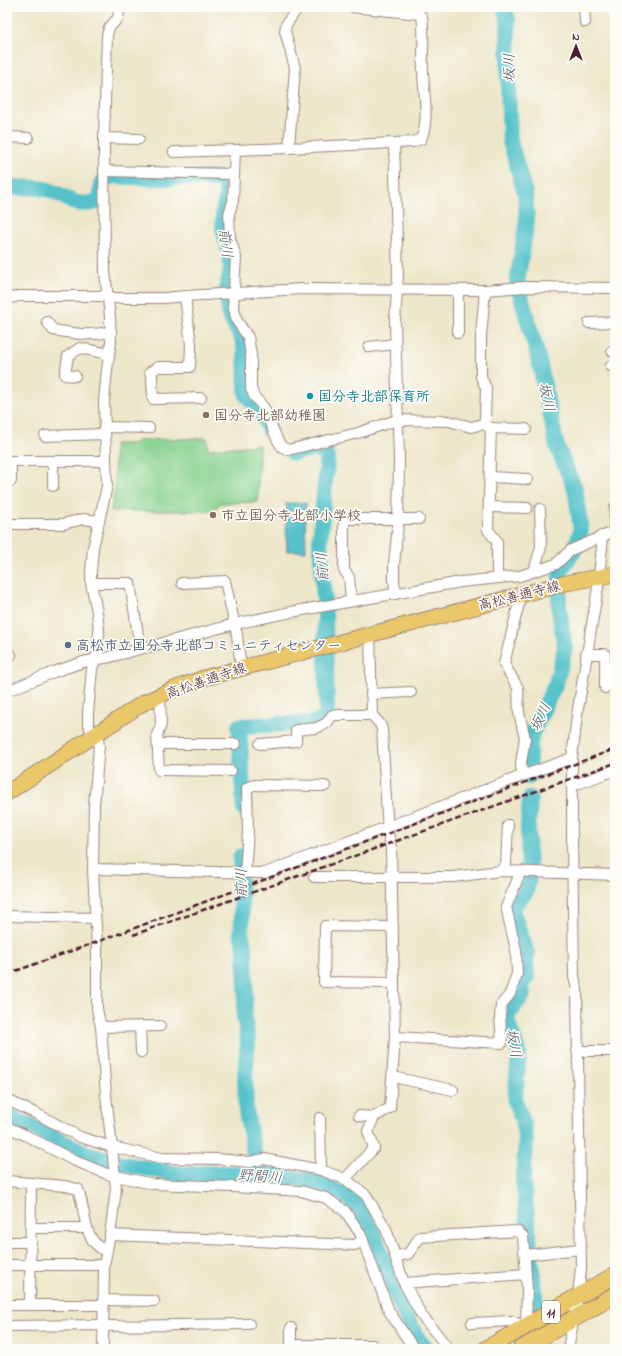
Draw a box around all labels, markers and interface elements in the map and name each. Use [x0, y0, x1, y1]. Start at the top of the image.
north arrow [556, 26, 596, 66]
text: N [572, 29, 580, 45]
water label: 坂川 [499, 53, 521, 83]
water label: 前川 [212, 227, 238, 259]
water label: 坂川 [532, 380, 560, 414]
place label: 国分寺北部保育所 [318, 387, 430, 408]
marker: 国分寺北部保育所 [305, 391, 315, 401]
place label: 国分寺北部幼稚園 [214, 406, 326, 427]
marker: 国分寺北部幼稚園 [201, 410, 211, 420]
place label: 市立国分寺北部小学校 [221, 506, 361, 527]
marker: 市立国分寺北部小学校 [208, 510, 218, 520]
water label: 前川 [311, 551, 335, 583]
street label: 高松善通寺線 [476, 576, 563, 617]
place label: 高松市立国分寺北部コミュニティセンター [76, 636, 341, 657]
marker: 高松市立国分寺北部コミュニティセンター [63, 640, 73, 650]
street label: 高松善通寺線 [163, 658, 250, 705]
water label: 坂川 [525, 699, 557, 736]
water label: 前川 [231, 868, 253, 898]
water label: 坂川 [499, 1026, 527, 1060]
water label: 野間川 [237, 1164, 283, 1190]
road number: 11 [542, 1301, 560, 1323]

